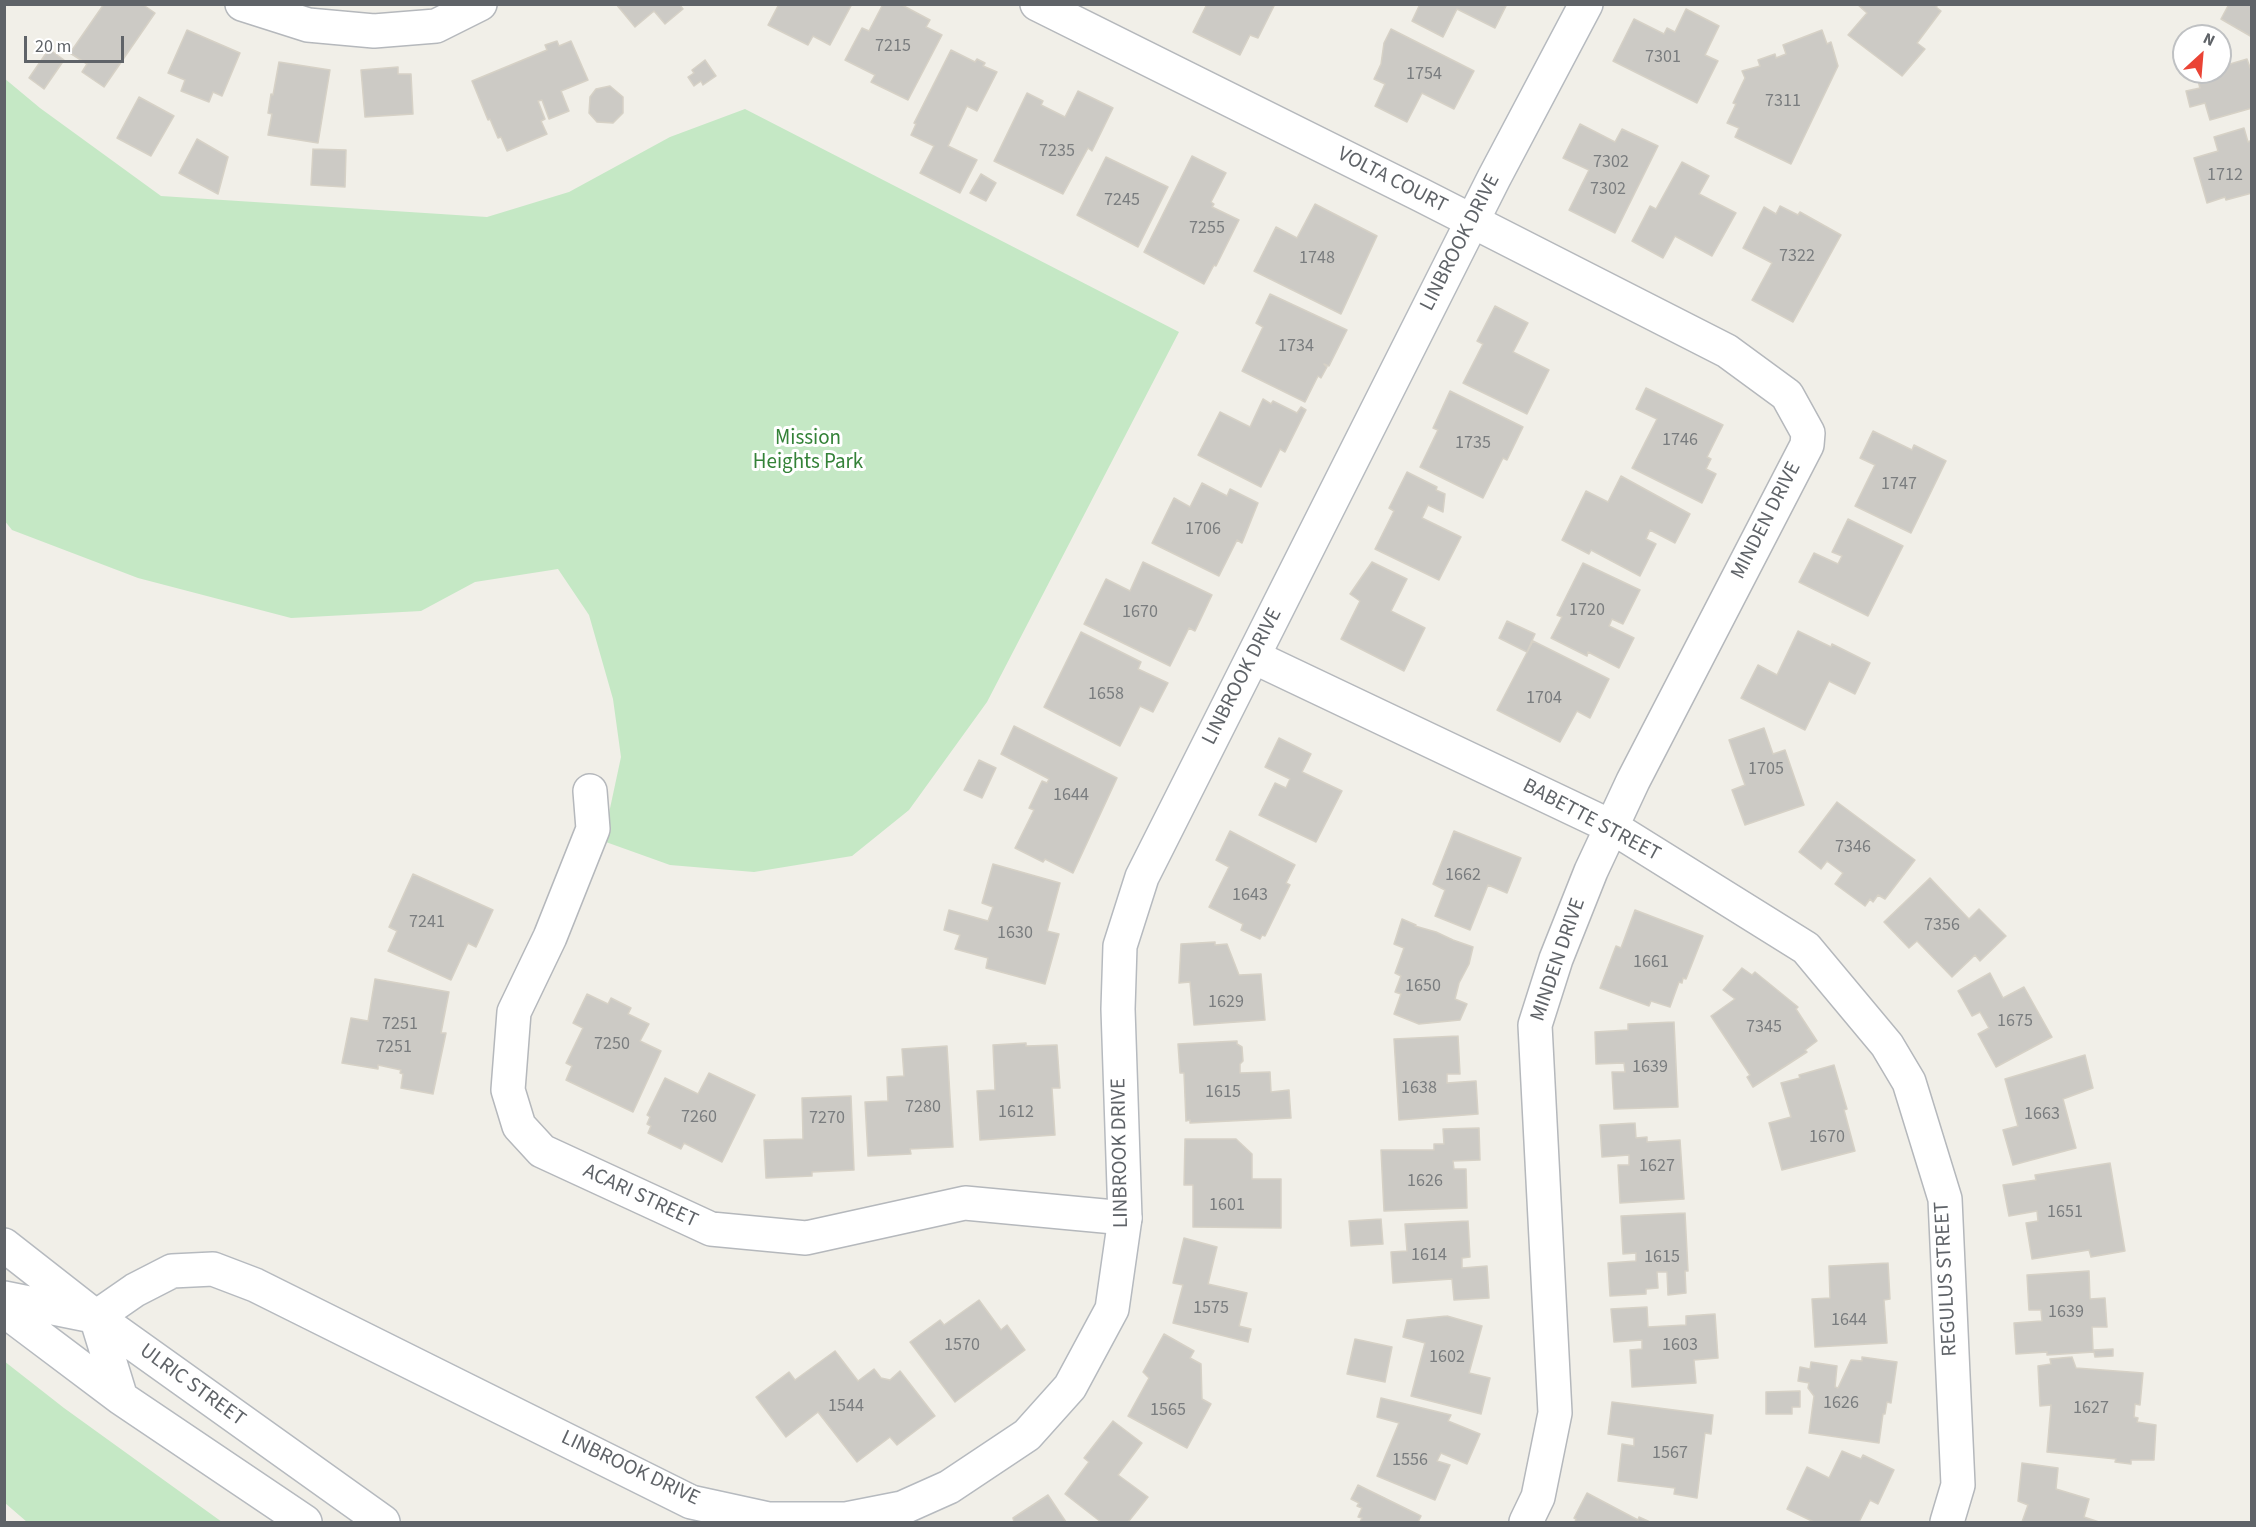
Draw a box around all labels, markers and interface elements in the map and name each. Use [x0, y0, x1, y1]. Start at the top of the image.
scale bar [27, 24, 128, 62]
north arrow [2172, 24, 2232, 84]
text: N [2199, 27, 2219, 52]
text: 20 m [35, 34, 71, 59]
house number: 7215 [875, 36, 911, 58]
house number: 7301 [1645, 47, 1681, 69]
house number: 1754 [1406, 64, 1442, 86]
house number: 7311 [1765, 91, 1801, 113]
house number: 7235 [1039, 141, 1075, 163]
street label: VOLTA COURT [1333, 143, 1451, 219]
house number: 7302 [1593, 152, 1629, 174]
house number: 1712 [2207, 165, 2243, 187]
street label: LINBROOK DRIVE [1416, 170, 1506, 316]
house number: 7302 [1590, 179, 1626, 201]
house number: 7245 [1104, 190, 1140, 212]
house number: 7255 [1189, 218, 1225, 240]
house number: 7322 [1779, 246, 1815, 268]
house number: 1748 [1299, 248, 1335, 270]
house number: 1734 [1278, 336, 1314, 358]
park label: Mission Heights Park [753, 426, 863, 476]
house number: 1746 [1662, 430, 1698, 452]
house number: 1735 [1455, 433, 1491, 455]
street label: MINDEN DRIVE [1727, 458, 1807, 584]
house number: 1747 [1881, 474, 1917, 496]
house number: 1706 [1185, 519, 1221, 541]
house number: 1720 [1569, 600, 1605, 622]
house number: 1670 [1122, 602, 1158, 624]
street label: LINBROOK DRIVE [1198, 604, 1288, 750]
house number: 1658 [1088, 684, 1124, 706]
house number: 1704 [1526, 688, 1562, 710]
house number: 1705 [1748, 759, 1784, 781]
street label: BABETTE STREET [1518, 774, 1664, 868]
house number: 1644 [1053, 785, 1089, 807]
house number: 7346 [1835, 837, 1871, 859]
house number: 1662 [1445, 865, 1481, 887]
house number: 1643 [1232, 885, 1268, 907]
street label: MINDEN DRIVE [1526, 895, 1592, 1025]
house number: 7241 [409, 912, 445, 934]
house number: 7356 [1924, 915, 1960, 937]
house number: 1630 [997, 923, 1033, 945]
house number: 1661 [1633, 952, 1669, 974]
house number: 1650 [1405, 976, 1441, 998]
house number: 1629 [1208, 992, 1244, 1014]
house number: 1675 [1997, 1011, 2033, 1033]
house number: 7251 [382, 1014, 418, 1036]
house number: 7345 [1746, 1017, 1782, 1039]
house number: 7250 [594, 1034, 630, 1056]
house number: 7251 [376, 1037, 412, 1059]
house number: 1639 [1632, 1057, 1668, 1079]
street label: LINBROOK DRIVE [1107, 1078, 1135, 1228]
house number: 1638 [1401, 1078, 1437, 1100]
house number: 1615 [1205, 1082, 1241, 1104]
house number: 7280 [905, 1097, 941, 1119]
house number: 1612 [998, 1102, 1034, 1124]
house number: 1663 [2024, 1104, 2060, 1126]
house number: 7260 [681, 1107, 717, 1129]
house number: 7270 [809, 1108, 845, 1130]
house number: 1670 [1809, 1127, 1845, 1149]
house number: 1627 [1639, 1156, 1675, 1178]
street label: ACARI STREET [579, 1159, 701, 1235]
house number: 1626 [1407, 1171, 1443, 1193]
house number: 1601 [1209, 1195, 1245, 1217]
street label: REGULUS STREET [1930, 1201, 1964, 1357]
house number: 1651 [2047, 1202, 2083, 1224]
house number: 1614 [1411, 1245, 1447, 1267]
house number: 1615 [1644, 1247, 1680, 1269]
house number: 1575 [1193, 1298, 1229, 1320]
house number: 1639 [2048, 1302, 2084, 1324]
house number: 1644 [1831, 1310, 1867, 1332]
house number: 1570 [944, 1335, 980, 1357]
house number: 1603 [1662, 1335, 1698, 1357]
street label: ULRIC STREET [134, 1339, 250, 1433]
house number: 1602 [1429, 1347, 1465, 1369]
house number: 1626 [1823, 1393, 1859, 1415]
house number: 1544 [828, 1396, 864, 1418]
house number: 1627 [2073, 1398, 2109, 1420]
house number: 1565 [1150, 1400, 1186, 1422]
street label: LINBROOK DRIVE [557, 1426, 703, 1512]
house number: 1567 [1652, 1443, 1688, 1465]
house number: 1556 [1392, 1450, 1428, 1472]

